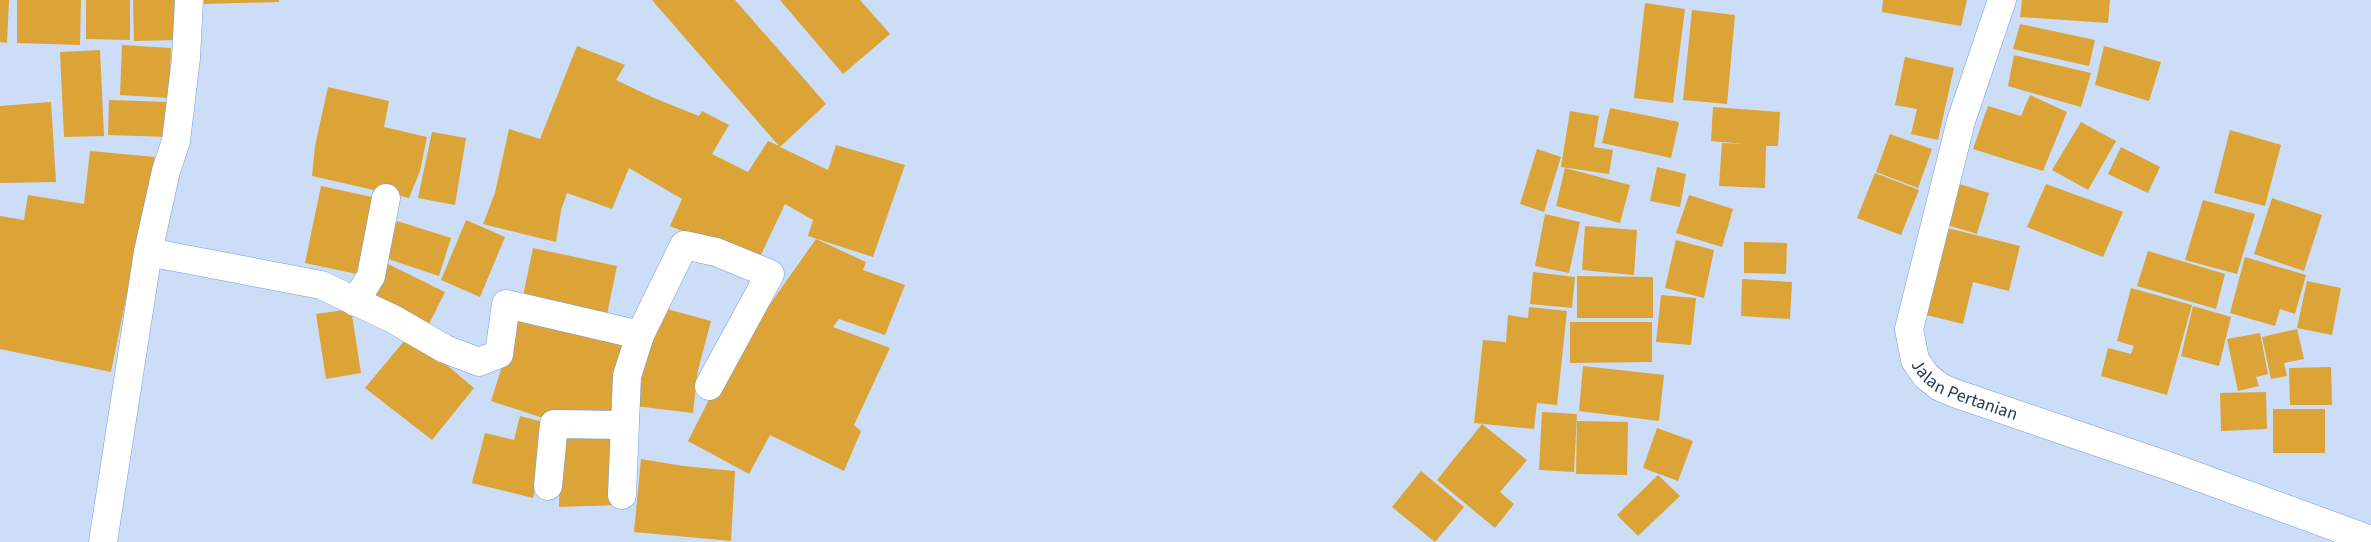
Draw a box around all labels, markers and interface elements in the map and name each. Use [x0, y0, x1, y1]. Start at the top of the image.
street label: Jalan Pertanian [1905, 354, 2021, 426]

